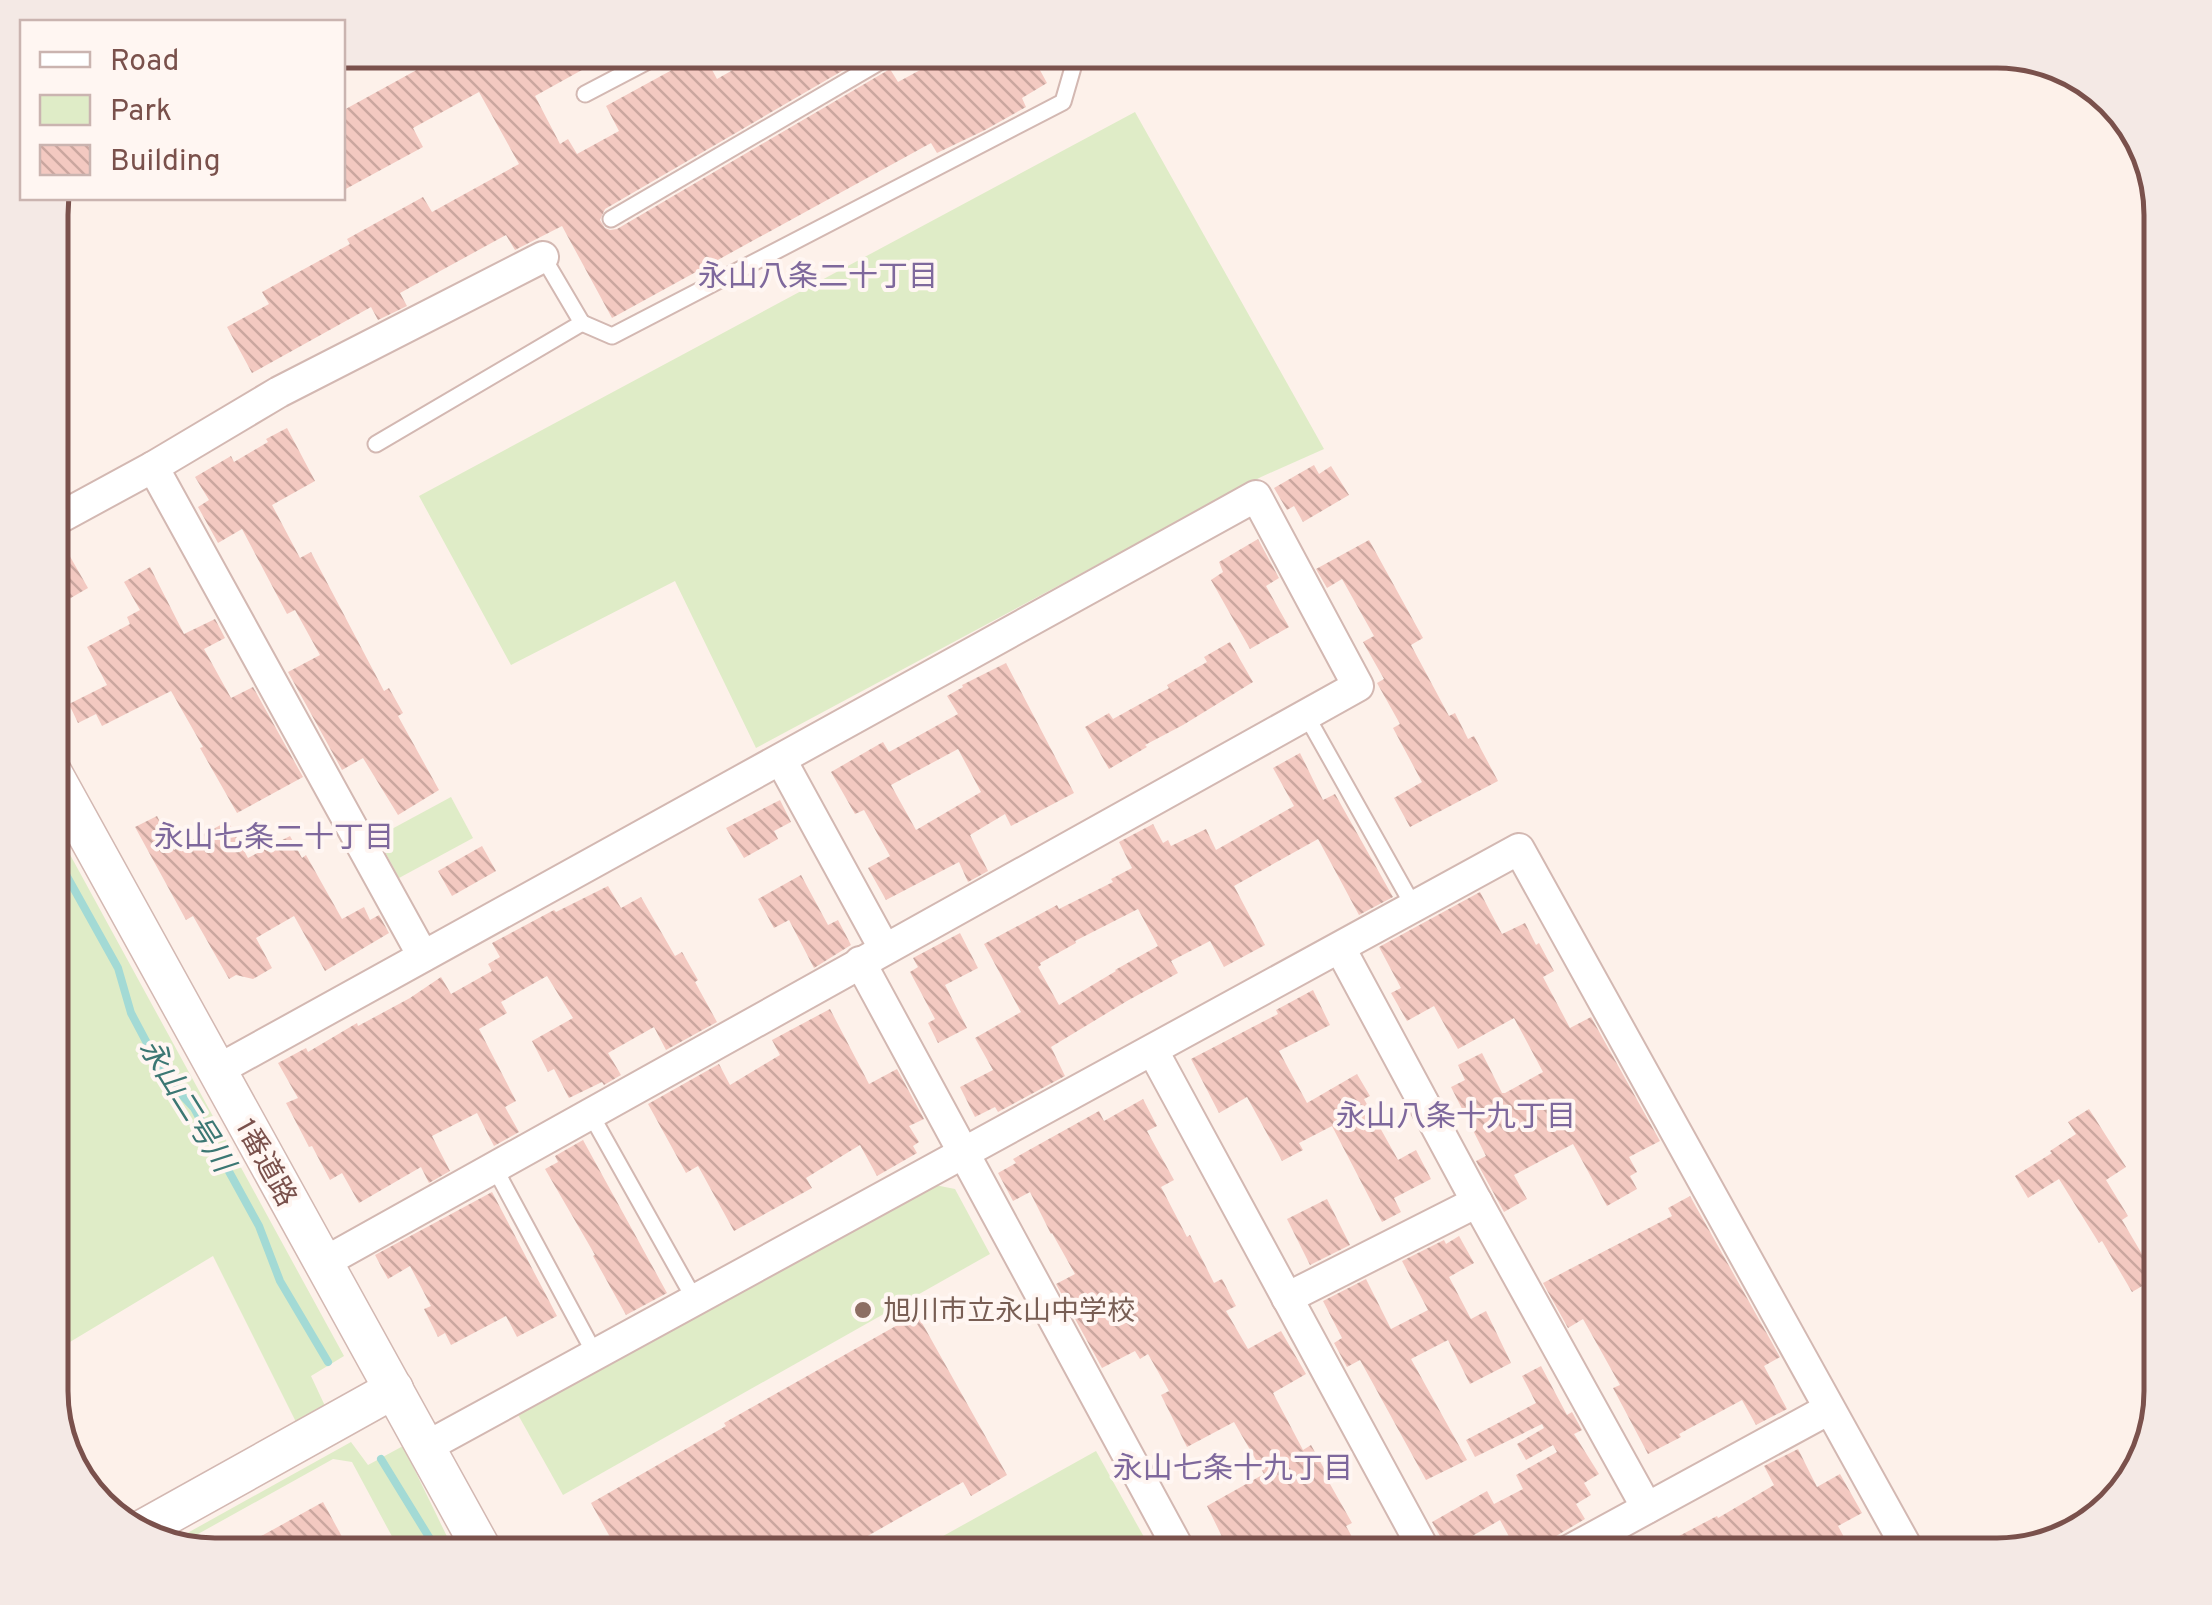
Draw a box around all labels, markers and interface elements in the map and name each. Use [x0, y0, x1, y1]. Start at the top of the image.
legend [20, 20, 345, 200]
text: Road [110, 44, 179, 81]
text: Park [110, 94, 172, 131]
text: Building [110, 144, 221, 181]
district label: 永山八条二十丁目 [698, 260, 938, 297]
district label: 永山七条二十丁目 [154, 821, 394, 858]
water label: 永山二号川 [129, 1033, 242, 1182]
district label: 永山八条十九丁目 [1336, 1100, 1576, 1137]
street label: 1番道路 [226, 1113, 303, 1213]
place label: 旭川市立永山中学校 [883, 1295, 1135, 1331]
marker: 旭川市立永山中学校 [852, 1299, 874, 1321]
district label: 永山七条十九丁目 [1113, 1452, 1353, 1489]

